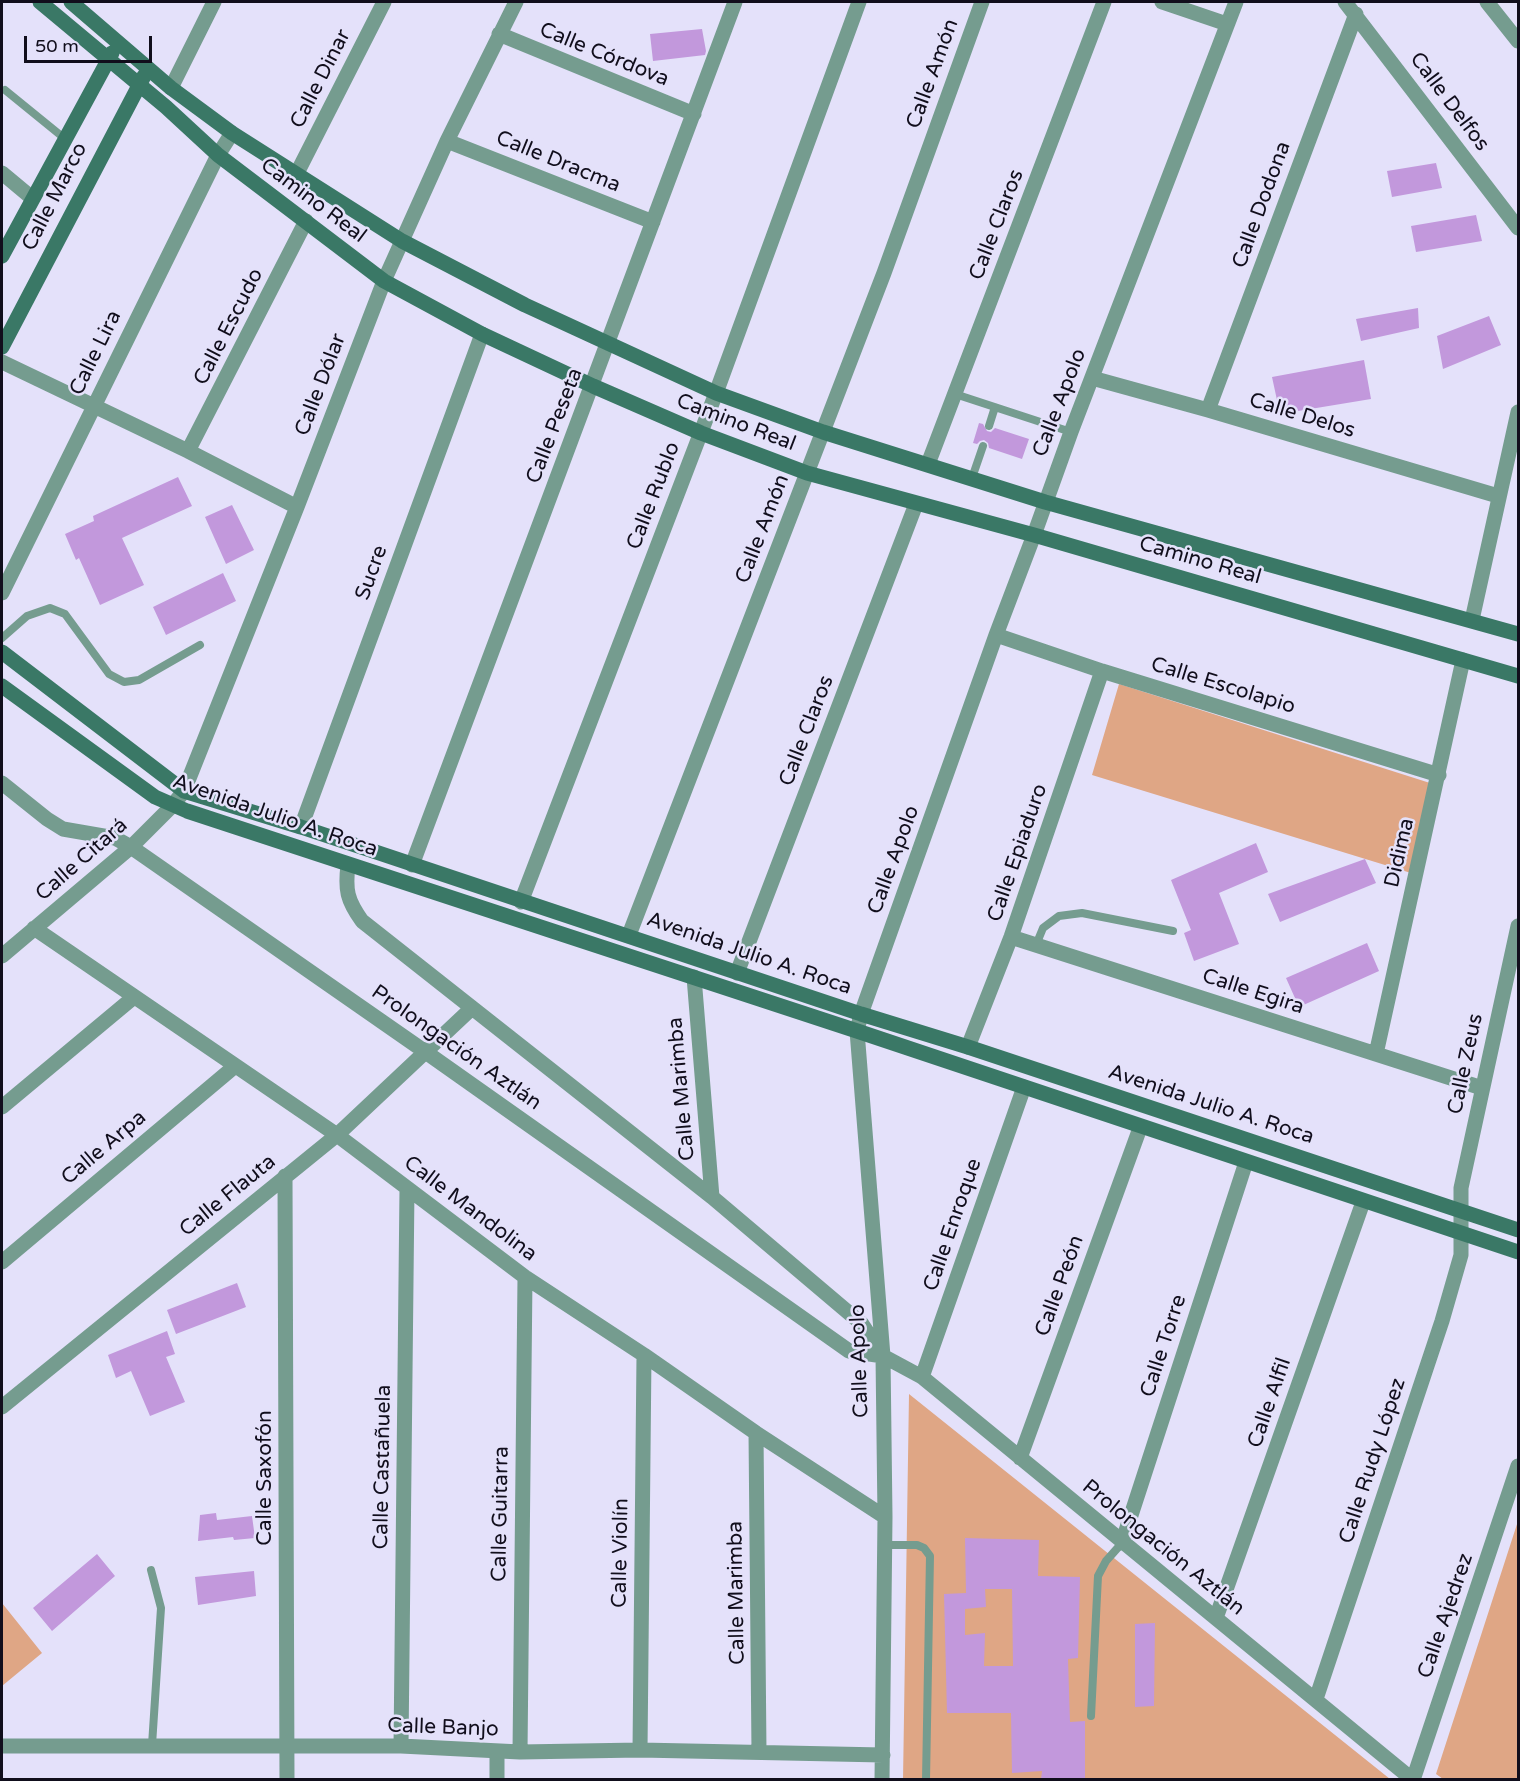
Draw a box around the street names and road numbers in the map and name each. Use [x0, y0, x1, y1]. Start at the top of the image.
street label: Calle Amón [902, 16, 964, 132]
street label: Calle Córdova [535, 18, 673, 92]
street label: Calle Dinar [285, 25, 357, 133]
street label: Calle Delfos [1404, 48, 1494, 156]
street label: Calle Dracma [492, 126, 624, 198]
street label: Calle Dodona [1227, 138, 1297, 272]
street label: Calle Marco [17, 139, 93, 255]
street label: Camino Real [255, 153, 371, 249]
street label: Calle Claros [964, 166, 1030, 284]
street label: Calle Escudo [189, 264, 269, 390]
street label: Calle Lira [65, 306, 127, 400]
street label: Calle Dólar [290, 330, 352, 440]
street label: Calle Apolo [1028, 345, 1092, 461]
street label: Calle Peseta [521, 365, 589, 487]
street label: Calle Delos [1246, 388, 1358, 444]
street label: Camino Real [673, 389, 799, 457]
street label: Calle Rublo [622, 439, 686, 553]
street label: Calle Amón [731, 471, 795, 587]
street label: Camino Real [1136, 532, 1264, 590]
street label: Sucre [351, 542, 393, 604]
street label: Calle Escolapio [1148, 652, 1298, 720]
street label: Calle Claros [774, 672, 840, 790]
street label: Avenida Julio A. Roca [169, 769, 381, 863]
street label: Calle Epiaduro [983, 781, 1053, 925]
street label: Calle Apolo [863, 802, 925, 918]
street label: Calle Citará [31, 813, 133, 907]
street label: Didima [1380, 816, 1420, 890]
street label: Avenida Julio A. Roca [643, 907, 855, 1001]
street label: Calle Egira [1199, 964, 1307, 1020]
street label: Prolongación Aztlán [366, 980, 546, 1116]
street label: Calle Zeus [1443, 1011, 1489, 1117]
street label: Calle Marimba [663, 1016, 701, 1162]
street label: Avenida Julio A. Roca [1105, 1060, 1317, 1150]
street label: Calle Arpa [57, 1105, 151, 1191]
street label: Calle Flauta [175, 1150, 281, 1242]
street label: Calle Mandolina [398, 1151, 542, 1267]
street label: Calle Enroque [919, 1155, 987, 1295]
street label: Calle Peón [1030, 1232, 1090, 1340]
street label: Calle Torre [1136, 1292, 1192, 1400]
street label: Calle Apolo [845, 1304, 875, 1418]
street label: Calle Alfil [1243, 1355, 1297, 1451]
street label: Calle Rudy López [1334, 1375, 1412, 1547]
street label: Calle Castañuela [369, 1384, 397, 1550]
street label: Calle Saxofón [252, 1410, 278, 1546]
street label: Calle Guitarra [487, 1446, 515, 1582]
street label: Prolongación Aztlán [1077, 1475, 1249, 1621]
street label: Calle Violín [607, 1498, 635, 1608]
street label: Calle Marimba [723, 1521, 751, 1665]
street label: Calle Ajedrez [1413, 1550, 1479, 1682]
street label: Calle Banjo [387, 1713, 499, 1743]

